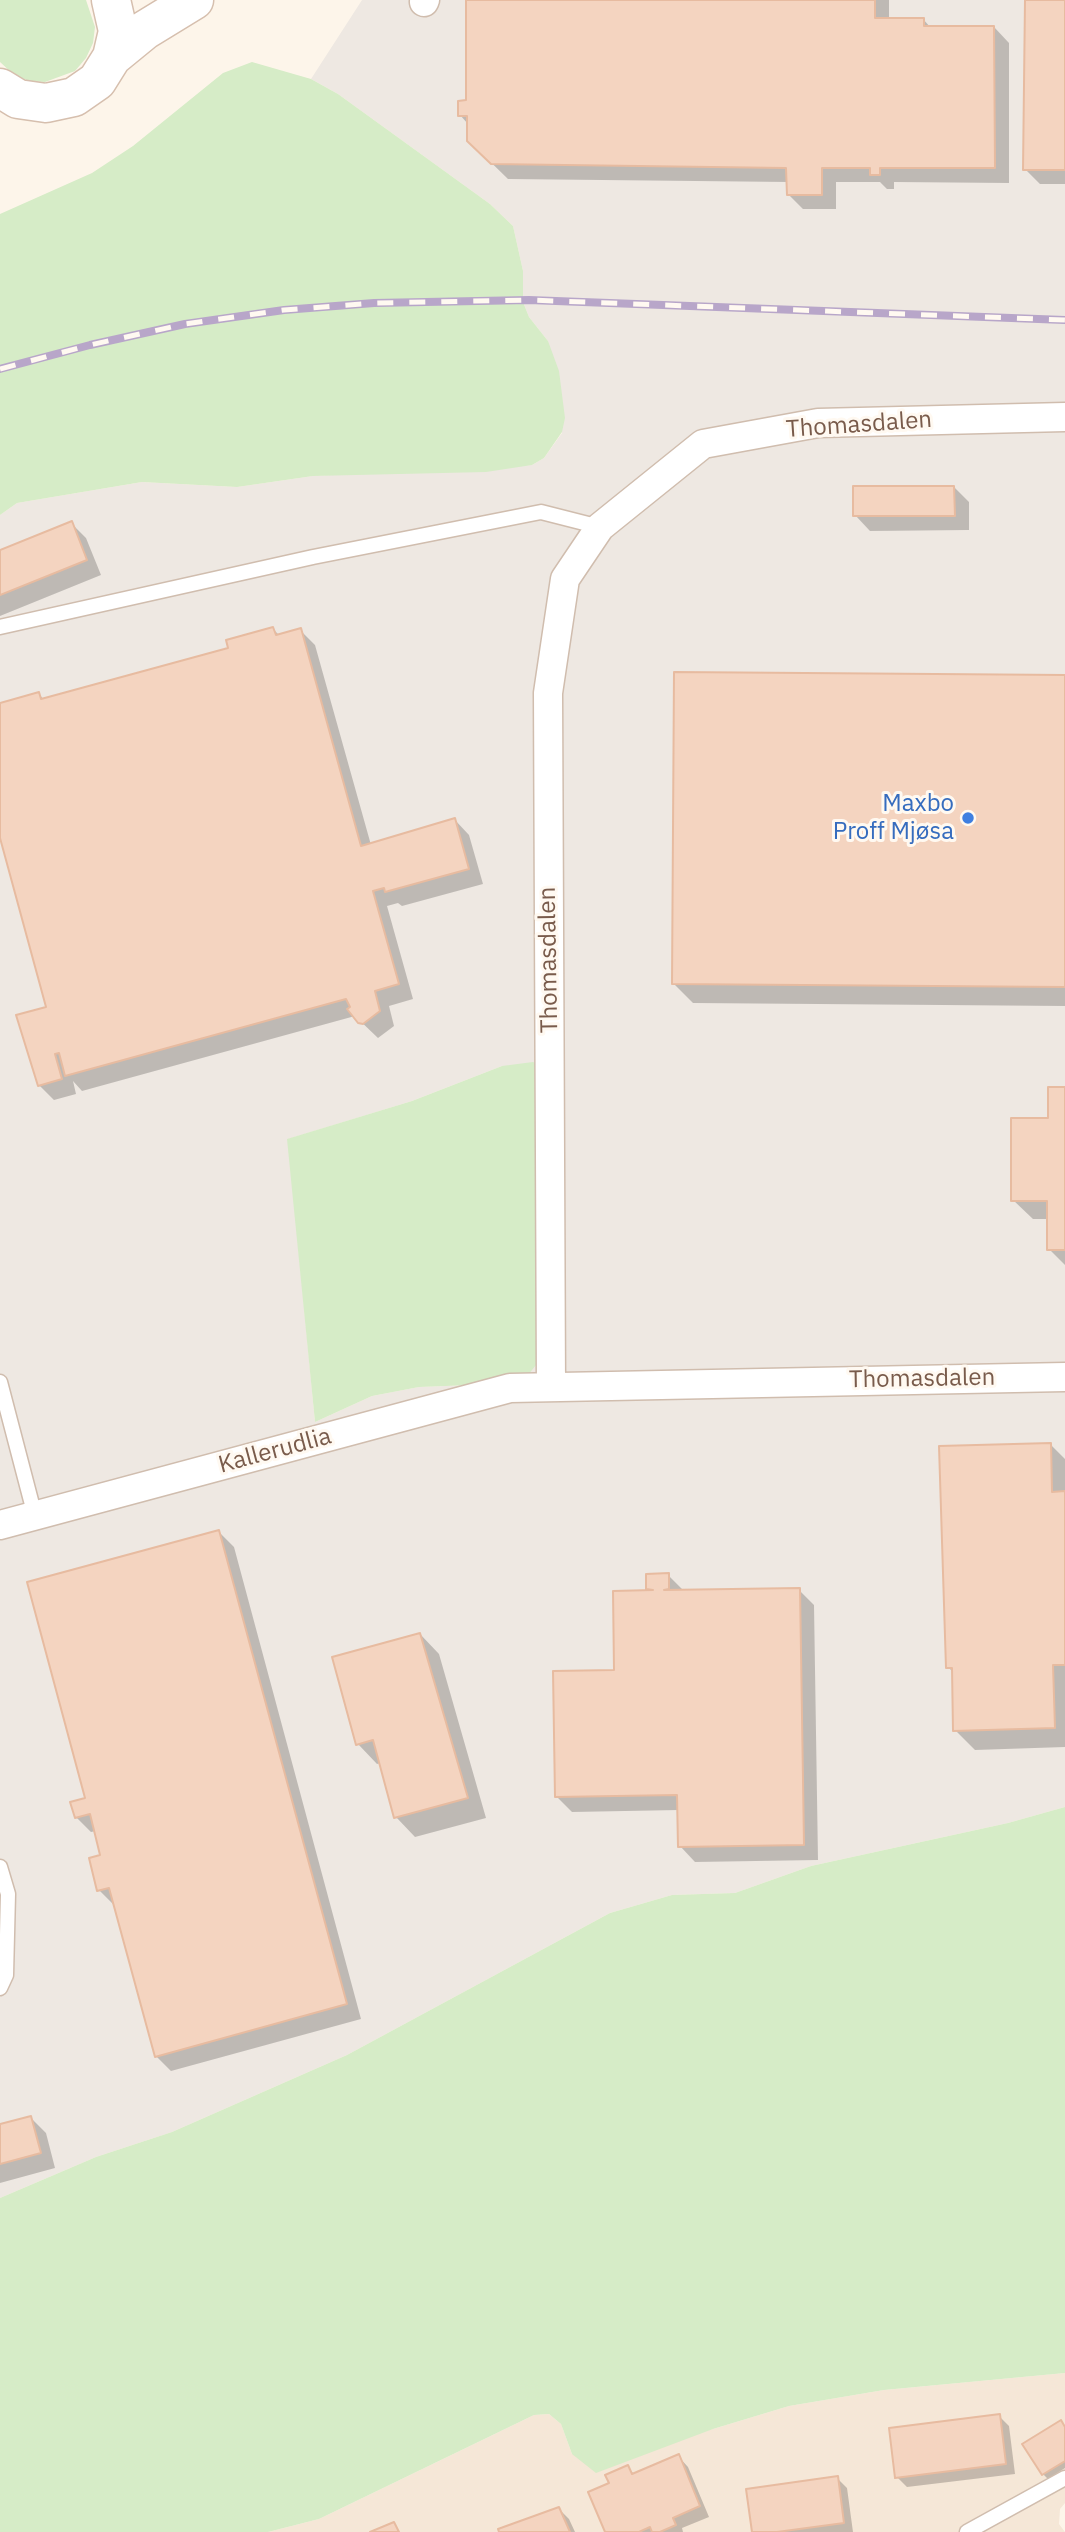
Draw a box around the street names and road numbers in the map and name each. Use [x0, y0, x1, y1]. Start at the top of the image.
street label: Thomasdalen [785, 406, 933, 444]
street label: Thomasdalen [533, 887, 565, 1033]
street label: Thomasdalen [849, 1363, 995, 1395]
street label: Kallerudlia [215, 1422, 335, 1480]

